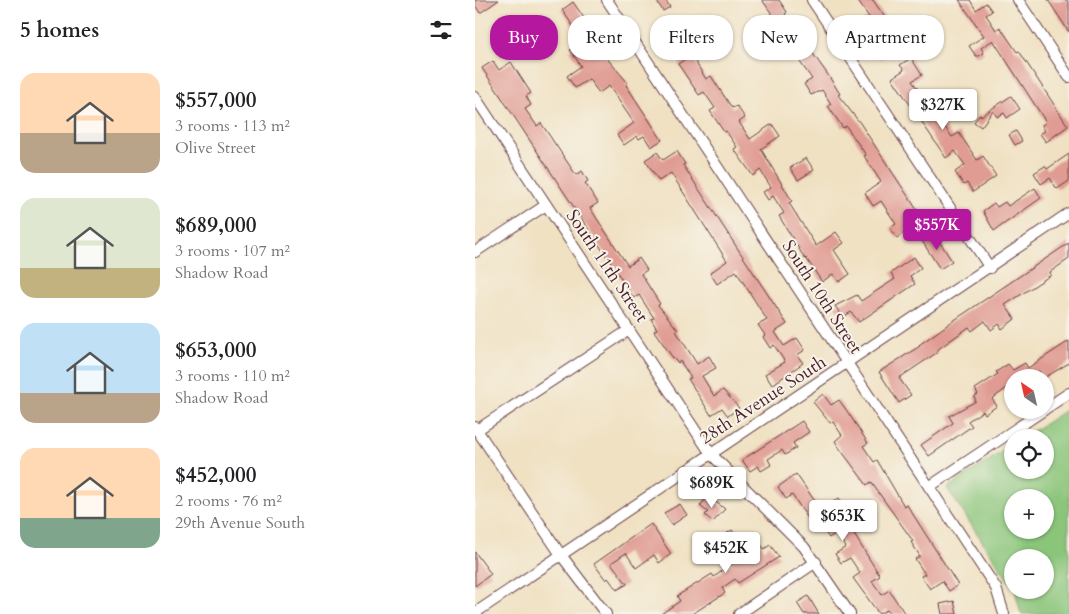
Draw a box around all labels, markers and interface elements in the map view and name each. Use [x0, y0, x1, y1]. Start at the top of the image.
chip: Buy [490, 15, 558, 60]
chip: Rent [568, 15, 640, 60]
chip: Filters [650, 15, 733, 60]
chip: New [743, 15, 817, 60]
chip: Apartment [827, 15, 944, 60]
text: 5 homes [20, 16, 99, 45]
icon: filters [427, 16, 455, 44]
text: $557,000 [175, 86, 256, 115]
pin: $327K [908, 88, 978, 131]
icon: home [60, 93, 120, 153]
text: $327K [920, 94, 966, 116]
text: 3 rooms · 113 m² [175, 115, 290, 137]
text: Olive Street [175, 137, 256, 159]
street label: South 11th Street [560, 205, 654, 328]
pin: $557K [902, 208, 972, 251]
text: $689,000 [175, 211, 256, 240]
text: $557K [914, 214, 960, 236]
icon: home [60, 218, 120, 278]
street label: South 10th Street [776, 235, 868, 359]
text: 3 rooms · 107 m² [175, 240, 290, 262]
text: Shadow Road [175, 262, 268, 284]
text: $653,000 [175, 336, 256, 365]
icon: home [60, 343, 120, 403]
street label: 28th Avenue South [695, 350, 831, 450]
text: 3 rooms · 110 m² [175, 365, 290, 387]
north arrow [1004, 369, 1054, 419]
map controls [1004, 369, 1054, 599]
text: Shadow Road [175, 387, 268, 409]
button: locate [1004, 429, 1054, 479]
text: $452,000 [175, 461, 256, 490]
pin: $689K [677, 466, 747, 509]
icon: home [60, 468, 120, 528]
text: $689K [689, 472, 735, 494]
button: + [1004, 489, 1054, 539]
text: 2 rooms · 76 m² [175, 490, 282, 512]
pin: $653K [808, 500, 878, 542]
text: $653K [820, 505, 866, 527]
text: 29th Avenue South [175, 512, 305, 534]
pin: $452K [691, 532, 761, 574]
text: $452K [703, 537, 749, 559]
button: − [1004, 549, 1054, 599]

